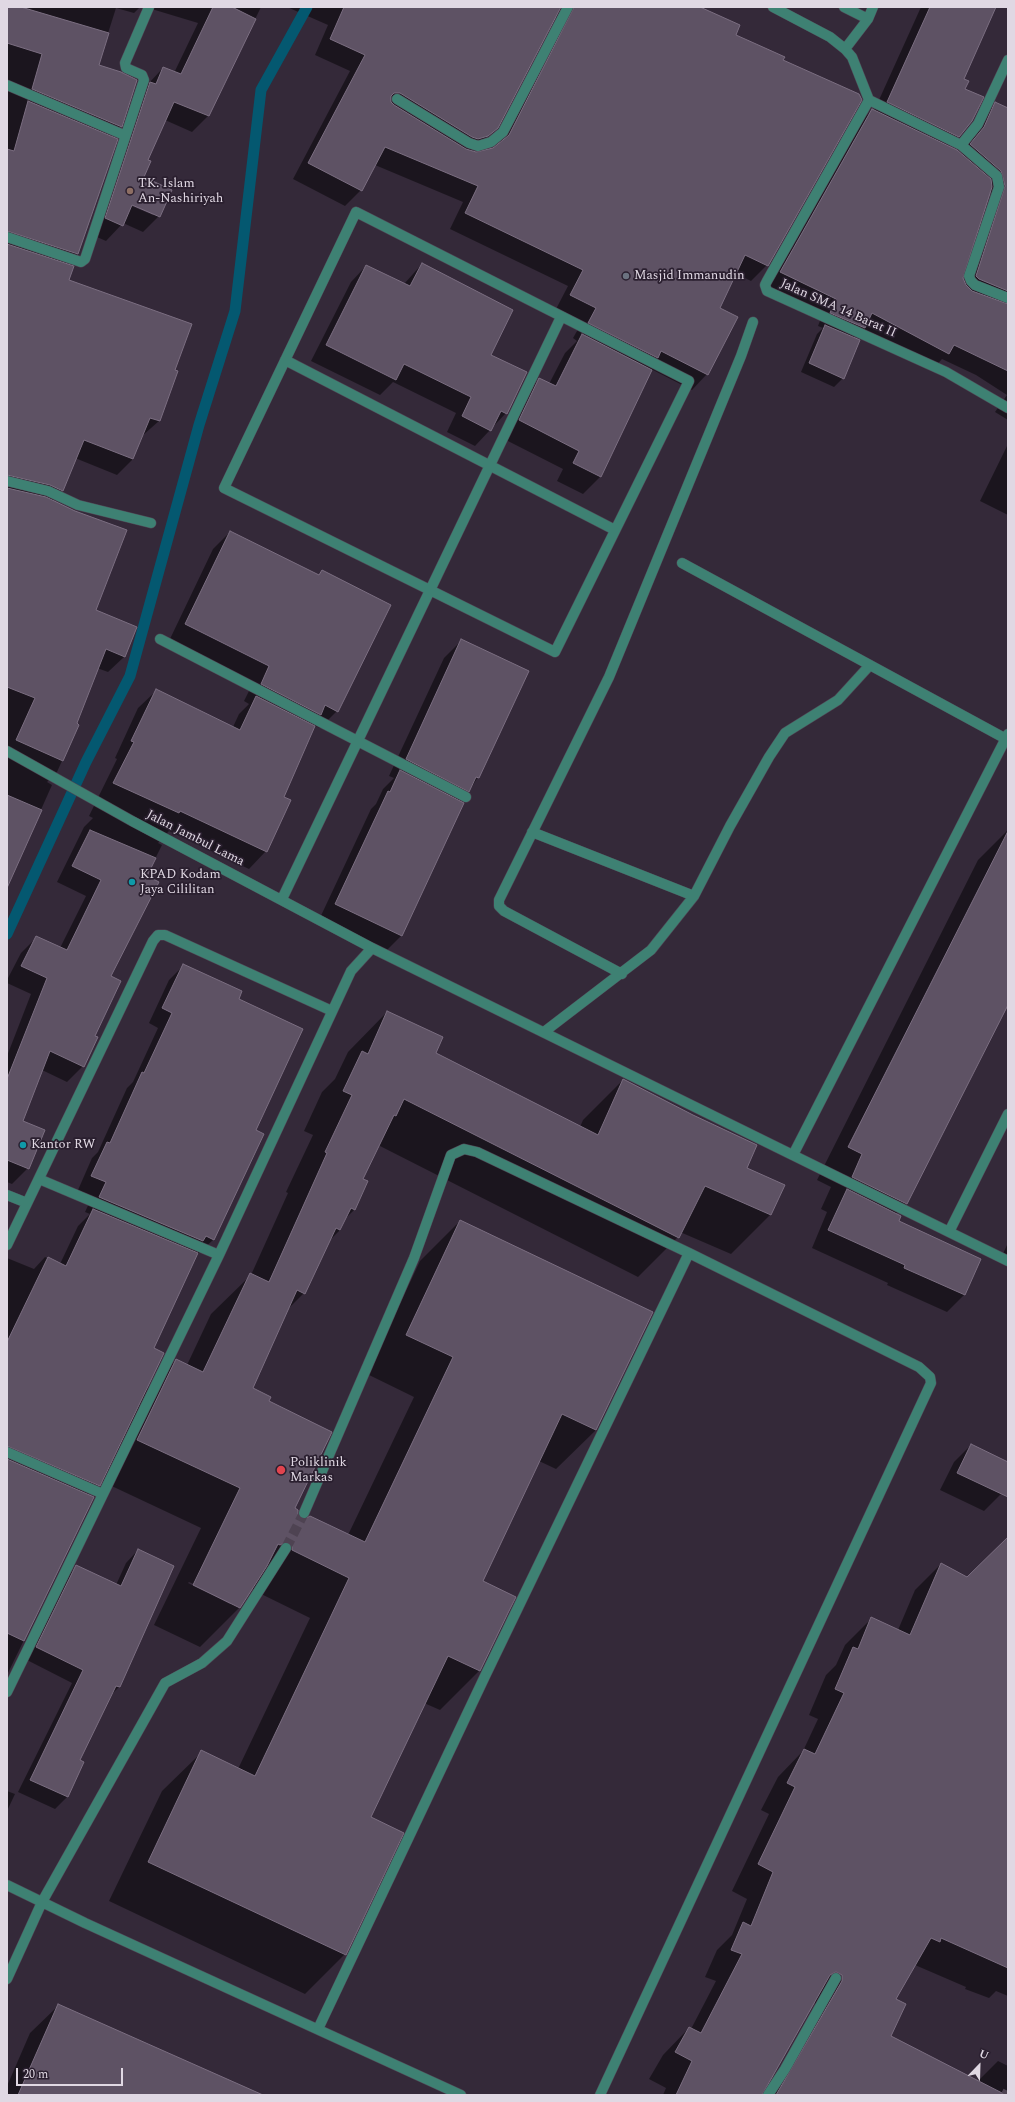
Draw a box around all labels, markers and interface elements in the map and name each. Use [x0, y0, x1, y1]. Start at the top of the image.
place label: TK. Islam An-Nashiriyah [138, 176, 223, 207]
marker: TK. Islam An-Nashiriyah [125, 186, 135, 196]
place label: Masjid Immanudin [634, 268, 745, 284]
marker: Masjid Immanudin [621, 271, 631, 281]
street label: Jalan SMA 14 Barat II [778, 276, 898, 342]
street label: Jalan Jambul Lama [143, 808, 247, 870]
place label: KPAD Kodam Jaya Cililitan [140, 867, 221, 898]
marker: KPAD Kodam Jaya Cililitan [127, 877, 137, 887]
place label: Kantor RW [31, 1137, 95, 1153]
marker: Kantor RW [18, 1140, 28, 1150]
place label: Poliklinik Markas [290, 1455, 347, 1486]
marker: Poliklinik Markas [275, 1464, 287, 1476]
text: U [976, 2045, 991, 2064]
north arrow [959, 2046, 999, 2086]
scale bar [18, 2060, 125, 2086]
text: 20 m [23, 2065, 48, 2084]

